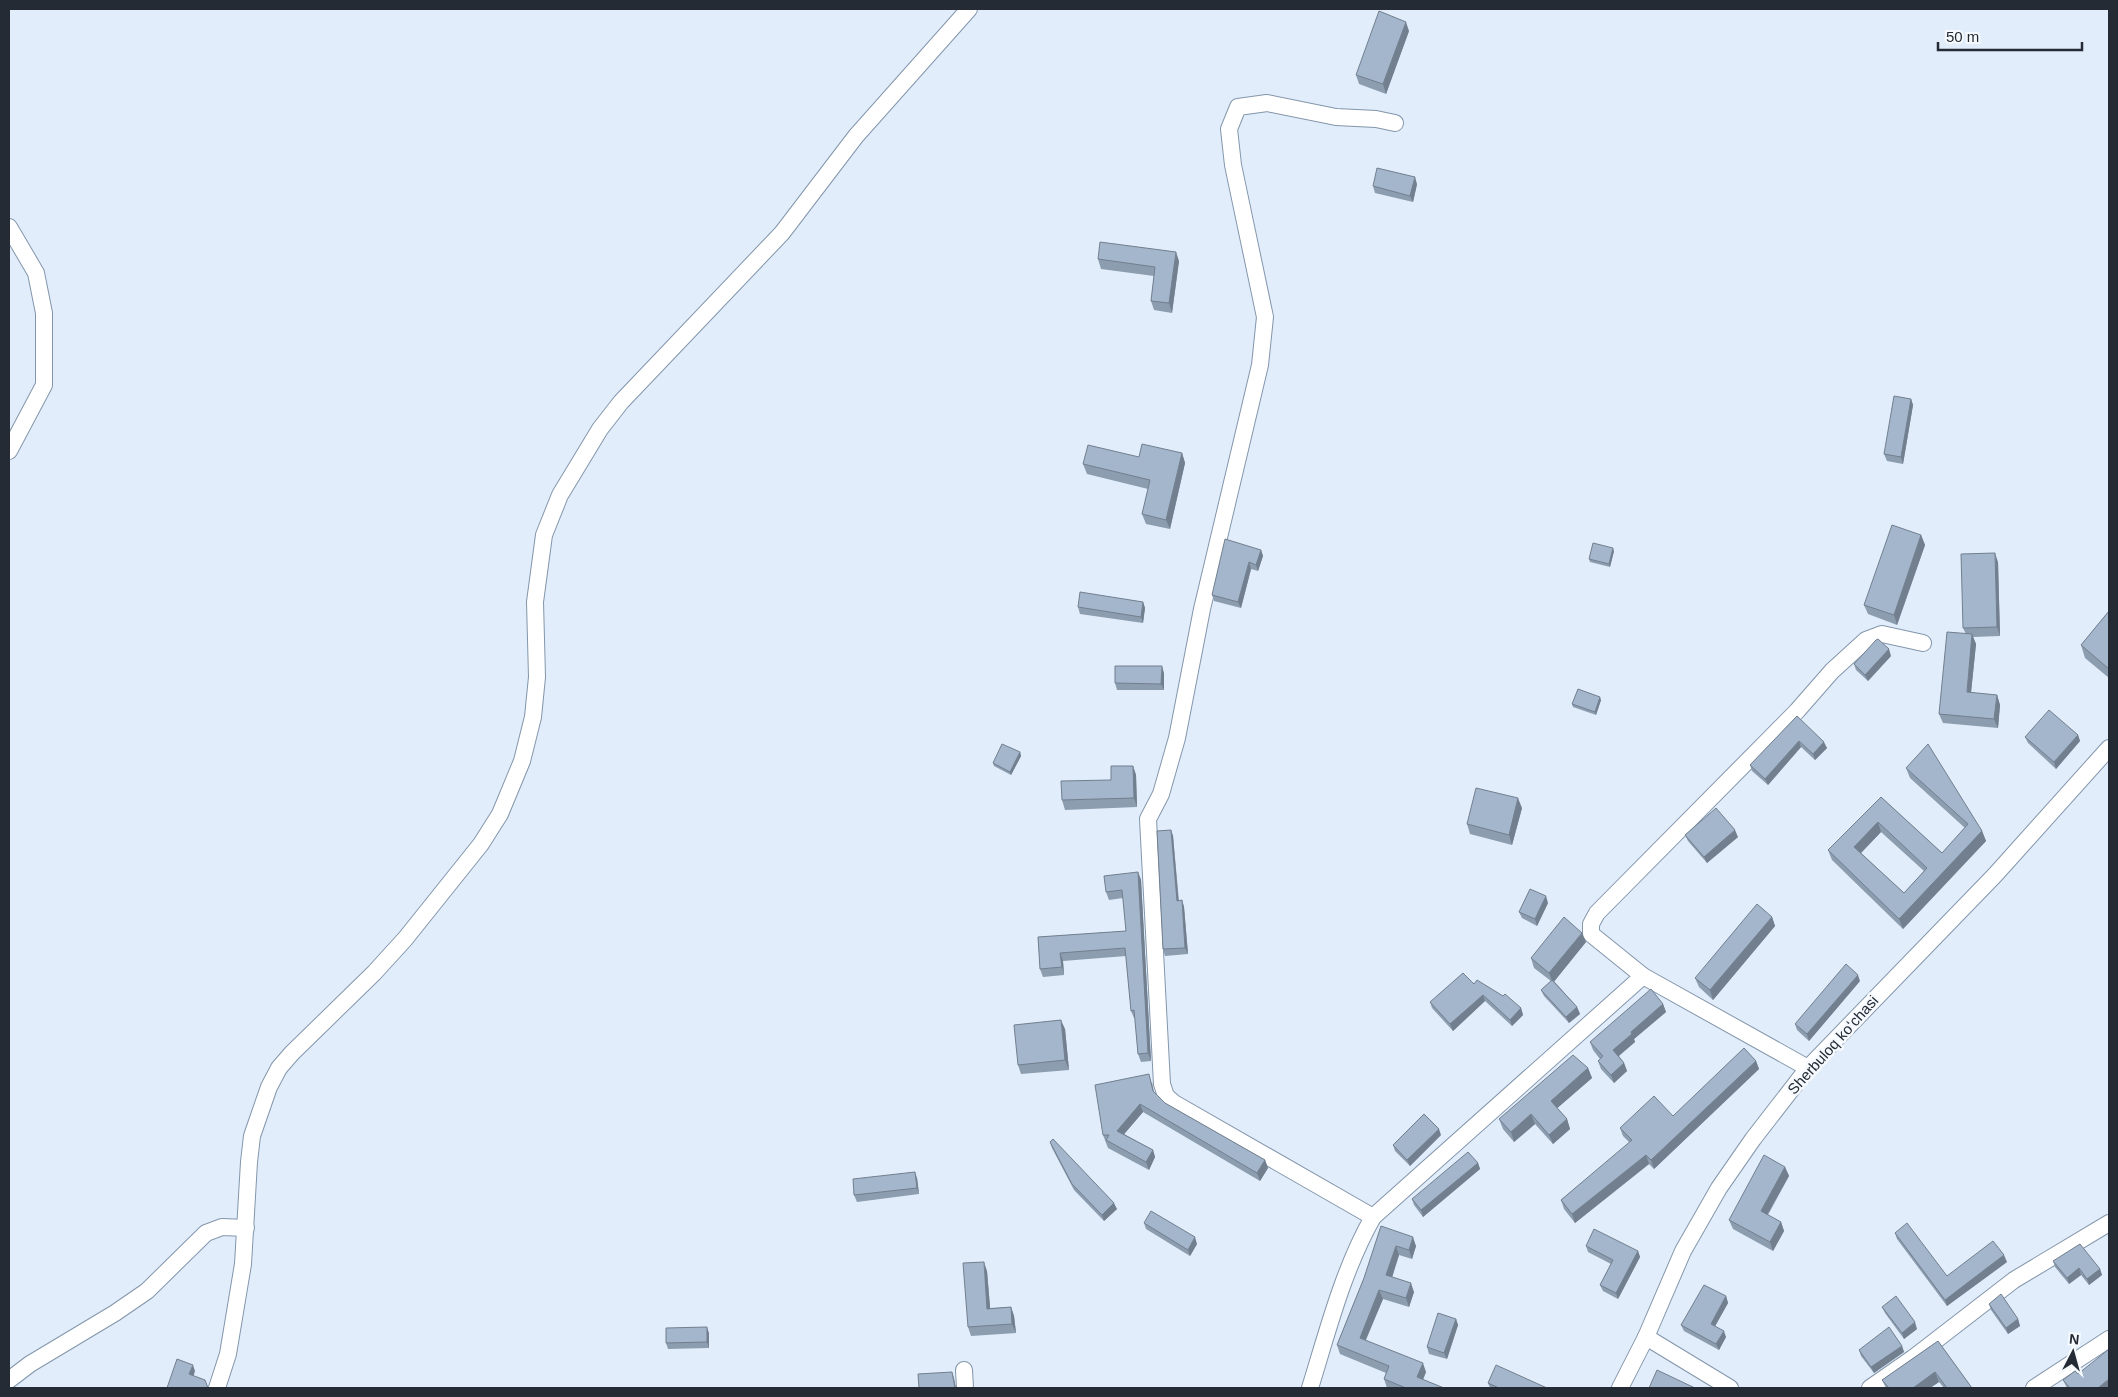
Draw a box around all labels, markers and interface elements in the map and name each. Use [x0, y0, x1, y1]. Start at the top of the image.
scale bar [1938, 20, 2082, 52]
text: 50 m [1946, 28, 1979, 45]
street label: Sherbuloq koʻchasi [1784, 992, 1881, 1097]
north arrow [2048, 1327, 2098, 1377]
text: N [2068, 1331, 2080, 1348]

